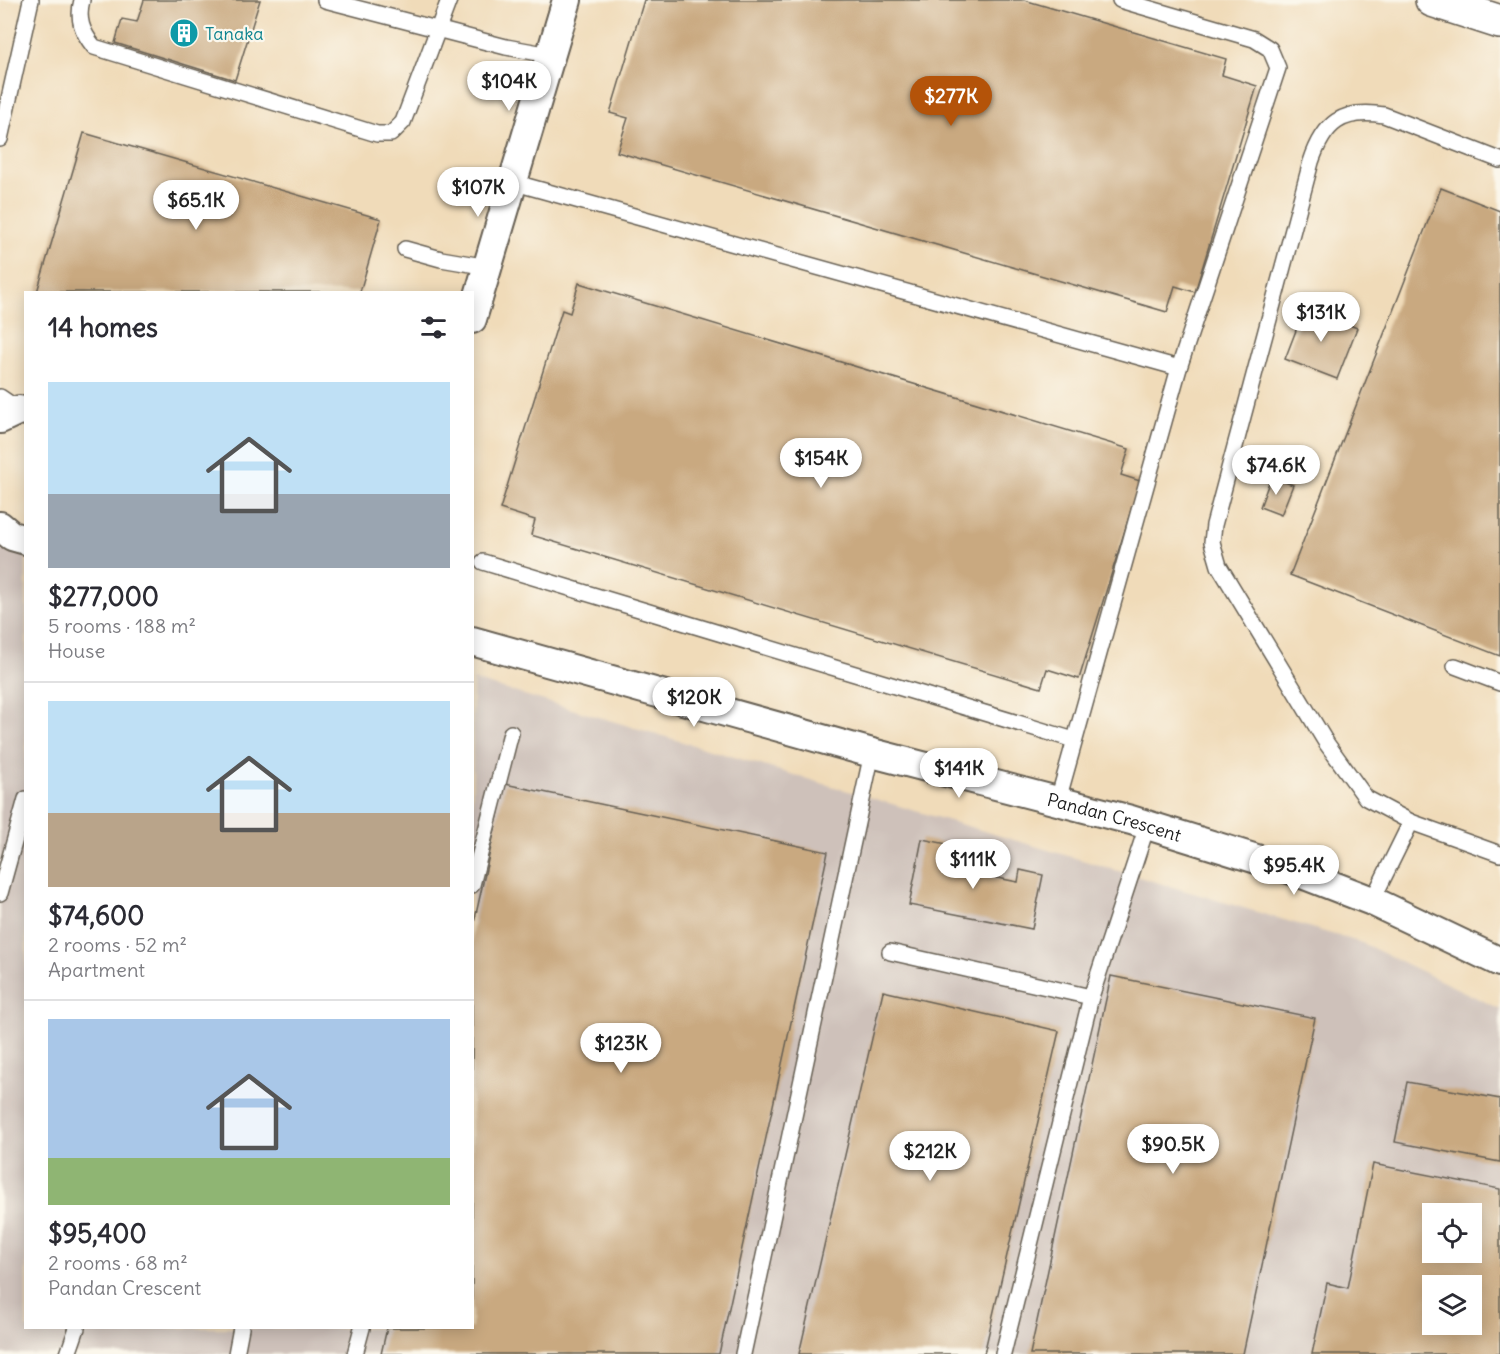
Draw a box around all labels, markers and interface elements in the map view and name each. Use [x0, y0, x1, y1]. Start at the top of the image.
building icon: Tanaka [168, 17, 200, 49]
place label: Tanaka [205, 22, 264, 45]
pin: $104K [467, 61, 551, 112]
text: $104K [481, 68, 537, 93]
pin: $277K [909, 76, 993, 127]
text: $277K [924, 83, 978, 108]
pin: $107K [436, 167, 520, 218]
text: $107K [451, 174, 505, 199]
pin: $65.1K [147, 180, 245, 231]
text: $65.1K [167, 187, 225, 212]
pin: $131K [1279, 292, 1363, 343]
text: $131K [1296, 299, 1346, 324]
text: 14 homes [48, 311, 158, 344]
icon: filters [417, 311, 450, 344]
icon: home [195, 421, 303, 529]
pin: $154K [779, 438, 863, 489]
text: $154K [794, 445, 848, 470]
pin: $74.6K [1227, 445, 1325, 496]
text: $74.6K [1246, 452, 1306, 477]
text: $277,000 [48, 580, 159, 613]
text: 5 rooms · 188 m² [48, 613, 196, 638]
text: House [48, 638, 105, 663]
pin: $120K [652, 677, 736, 728]
text: $120K [666, 684, 722, 709]
icon: home [195, 740, 303, 848]
pin: $141K [917, 748, 1001, 799]
text: $141K [934, 755, 984, 780]
street label: Pandan Crescent [1045, 787, 1184, 846]
pin: $111K [931, 839, 1015, 890]
pin: $95.4K [1245, 845, 1343, 896]
text: $111K [950, 846, 996, 871]
text: $95.4K [1263, 852, 1325, 877]
text: $74,600 [48, 899, 144, 932]
text: 2 rooms · 52 m² [48, 932, 187, 957]
text: Apartment [48, 957, 145, 982]
pin: $123K [579, 1023, 663, 1074]
text: $123K [594, 1030, 648, 1055]
icon: home [195, 1058, 303, 1166]
pin: $90.5K [1124, 1124, 1222, 1175]
pin: $212K [888, 1131, 972, 1182]
text: $90.5K [1141, 1131, 1205, 1156]
text: $212K [903, 1138, 957, 1163]
map controls [1422, 1203, 1482, 1335]
button: locate [1422, 1203, 1482, 1263]
text: $95,400 [48, 1217, 147, 1250]
text: 2 rooms · 68 m² [48, 1250, 188, 1275]
text: Pandan Crescent [48, 1275, 201, 1300]
button: layers [1422, 1275, 1482, 1335]

